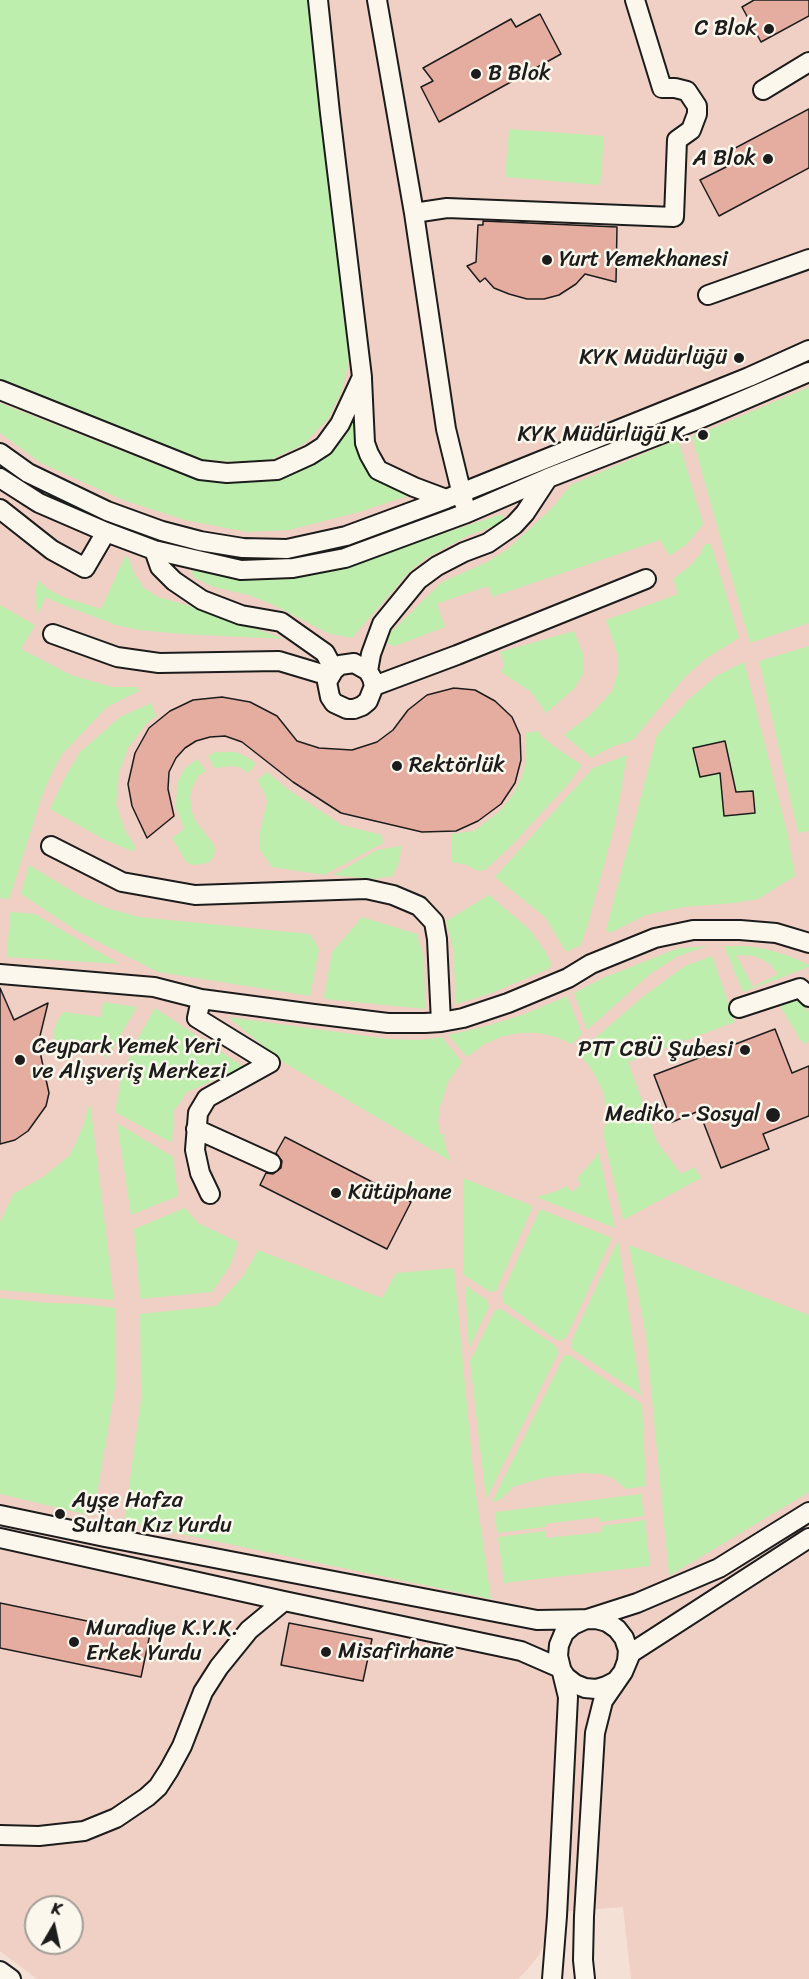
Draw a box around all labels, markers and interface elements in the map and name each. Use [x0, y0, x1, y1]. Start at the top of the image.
place label: C Blok [695, 16, 757, 42]
marker: C Blok [762, 22, 776, 36]
place label: B Blok [488, 61, 551, 87]
marker: B Blok [469, 67, 483, 81]
place label: A Blok [693, 146, 756, 172]
marker: A Blok [761, 152, 775, 166]
place label: Yurt Yemekhanesi [559, 247, 728, 273]
marker: Yurt Yemekhanesi [540, 253, 554, 267]
place label: KYK Müdürlüğü [579, 345, 727, 371]
marker: KYK Müdürlüğü [732, 351, 746, 365]
place label: KYK Müdürlüğü K. [518, 422, 691, 448]
marker: KYK Müdürlüğü K. [696, 428, 710, 442]
place label: Rektörlük [409, 753, 505, 779]
marker: Rektörlük [390, 759, 404, 773]
place label: Ceypark Yemek Yeri ve Alışveriş Merkezi [32, 1034, 226, 1086]
place label: PTT CBÜ Şubesi [578, 1037, 733, 1063]
marker: PTT CBÜ Şubesi [738, 1043, 752, 1057]
marker: Ceypark Yemek Yeri ve Alışveriş Merkezi [13, 1053, 27, 1067]
place label: Mediko - Sosyal [605, 1102, 760, 1128]
marker: Mediko - Sosyal [764, 1106, 782, 1124]
place label: Kütüphane [348, 1180, 452, 1206]
marker: Kütüphane [329, 1186, 343, 1200]
place label: Ayşe Hafza Sultan Kız Yurdu [72, 1488, 232, 1540]
marker: Ayşe Hafza Sultan Kız Yurdu [53, 1507, 67, 1521]
place label: Muradiye K.Y.K. Erkek Yurdu [86, 1616, 238, 1668]
marker: Muradiye K.Y.K. Erkek Yurdu [67, 1635, 81, 1649]
place label: Misafirhane [338, 1639, 454, 1665]
marker: Misafirhane [319, 1645, 333, 1659]
text: K [49, 1894, 64, 1924]
north arrow [24, 1895, 84, 1955]

